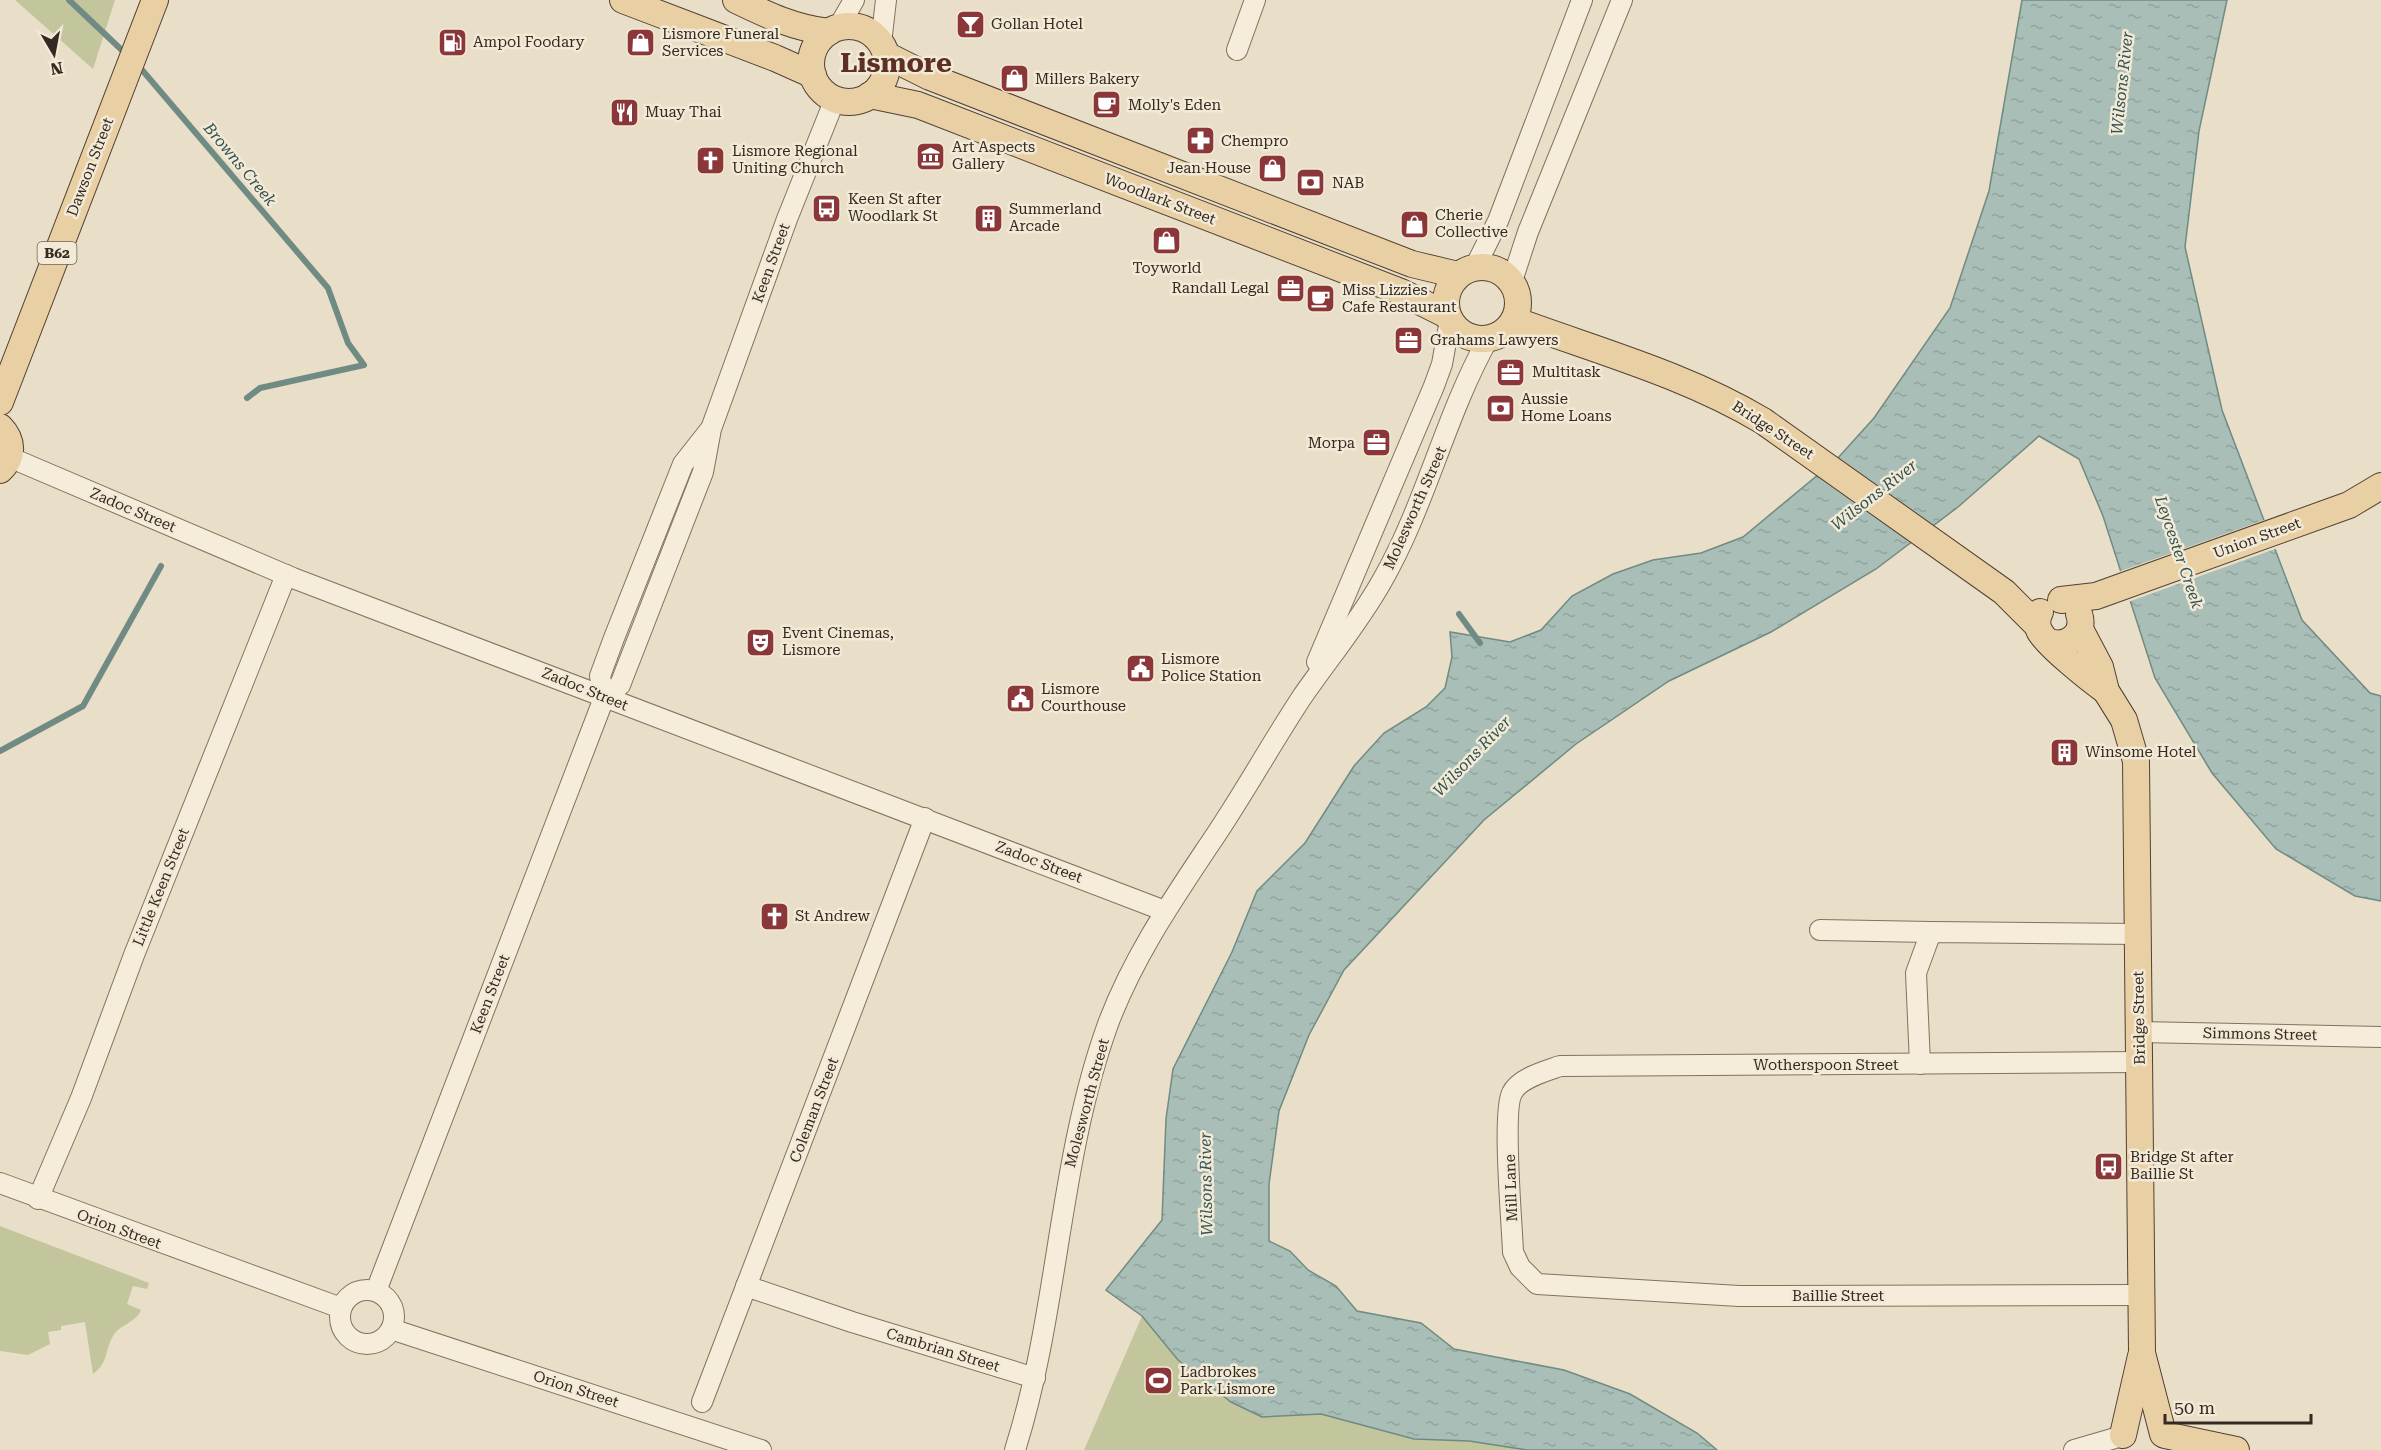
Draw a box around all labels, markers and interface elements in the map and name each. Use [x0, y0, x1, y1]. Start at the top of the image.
bar icon: Gollan Hotel [954, 8, 986, 40]
place label: Gollan Hotel [991, 15, 1083, 33]
north arrow [24, 24, 84, 84]
place label: Lismore Funeral Services [662, 25, 780, 60]
fuel station icon: Ampol Foodary [436, 26, 468, 58]
shop icon: Lismore Funeral Services [625, 27, 657, 59]
water label: Wilsons River [2107, 30, 2137, 136]
place label: Ampol Foodary [473, 33, 585, 51]
district label: Lismore [840, 47, 952, 79]
text: N [49, 58, 64, 79]
shop icon: Millers Bakery [998, 63, 1030, 95]
place label: Millers Bakery [1035, 70, 1140, 88]
cafe icon: Molly's Eden [1091, 89, 1123, 121]
restaurant icon: Muay Thai [608, 96, 640, 128]
place label: Molly's Eden [1128, 96, 1221, 114]
place label: Muay Thai [645, 103, 722, 121]
street label: Dawson Street [63, 115, 117, 219]
water label: Browns Creek [199, 118, 280, 210]
pharmacy icon: Chempro [1184, 125, 1216, 157]
place label: Chempro [1221, 132, 1288, 150]
place label: Art Aspects Gallery [952, 138, 1035, 173]
museum icon: Art Aspects Gallery [915, 140, 947, 172]
place label: Lismore Regional Uniting Church [732, 142, 858, 177]
church icon: Lismore Regional Uniting Church [695, 144, 727, 176]
shop icon: Jean House [1256, 152, 1288, 184]
place label: Jean House [1167, 159, 1251, 177]
bank icon: NAB [1295, 167, 1327, 199]
street label: Woodlark Street [1102, 169, 1219, 229]
place label: NAB [1332, 174, 1364, 192]
place label: Keen St after Woodlark St [848, 190, 941, 225]
bus stop icon: Keen St after Woodlark St [811, 192, 843, 224]
place label: Summerland Arcade [1009, 200, 1102, 235]
building icon: Summerland Arcade [972, 202, 1004, 234]
place label: Cherie Collective [1435, 206, 1508, 241]
shop icon: Cherie Collective [1398, 208, 1430, 240]
street label: Keen Street [748, 220, 794, 305]
shop icon: Toyworld [1151, 225, 1183, 257]
road number: B62 [38, 242, 76, 264]
place label: Toyworld [1133, 259, 1202, 277]
office icon: Randall Legal [1274, 272, 1306, 304]
place label: Randall Legal [1172, 279, 1269, 297]
place label: Miss Lizzies Cafe Restaurant [1342, 281, 1457, 316]
cafe icon: Miss Lizzies Cafe Restaurant [1305, 283, 1337, 315]
office icon: Grahams Lawyers [1393, 324, 1425, 356]
place label: Grahams Lawyers [1430, 331, 1558, 349]
office icon: Multitask [1495, 356, 1527, 388]
place label: Multitask [1532, 363, 1601, 381]
place label: Aussie Home Loans [1521, 390, 1612, 425]
bank icon: Aussie Home Loans [1484, 392, 1516, 424]
street label: Bridge Street [1729, 397, 1818, 463]
office icon: Morpa [1360, 427, 1392, 459]
place label: Morpa [1308, 434, 1355, 452]
street label: Molesworth Street [1380, 443, 1450, 572]
water label: Wilsons River [1827, 455, 1921, 534]
street label: Zadoc Street [87, 484, 179, 536]
water label: Leycester Creek [2151, 492, 2207, 611]
street label: Union Street [2211, 514, 2304, 562]
place label: Event Cinemas, Lismore [782, 624, 894, 659]
theatre icon: Event Cinemas, Lismore [745, 626, 777, 658]
place label: Lismore Police Station [1161, 650, 1262, 685]
public building icon: Lismore Police Station [1124, 652, 1156, 684]
street label: Zadoc Street [539, 664, 631, 715]
place label: Lismore Courthouse [1041, 680, 1126, 715]
public building icon: Lismore Courthouse [1004, 682, 1036, 714]
water label: Wilsons River [1429, 712, 1515, 800]
building icon: Winsome Hotel [2048, 736, 2080, 768]
place label: Winsome Hotel [2085, 743, 2197, 761]
street label: Little Keen Street [129, 825, 193, 949]
street label: Zadoc Street [993, 837, 1085, 887]
church icon: St Andrew [758, 900, 790, 932]
place label: St Andrew [795, 907, 871, 925]
street label: Keen Street [467, 951, 514, 1036]
street label: Bridge Street [2129, 971, 2149, 1065]
street label: Simmons Street [2203, 1024, 2318, 1044]
street label: Molesworth Street [1061, 1036, 1113, 1170]
street label: Coleman Street [786, 1054, 842, 1165]
street label: Wotherspoon Street [1753, 1056, 1899, 1074]
water label: Wilsons River [1196, 1132, 1216, 1236]
place label: Bridge St after Baillie St [2130, 1148, 2234, 1183]
bus stop icon: Bridge St after Baillie St [2093, 1150, 2125, 1182]
street label: Mill Lane [1501, 1154, 1521, 1222]
street label: Orion Street [74, 1205, 164, 1253]
street label: Baillie Street [1792, 1287, 1884, 1305]
street label: Cambrian Street [884, 1324, 1002, 1376]
place label: Ladbrokes Park Lismore [1180, 1363, 1275, 1398]
sports icon: Ladbrokes Park Lismore [1143, 1365, 1175, 1397]
street label: Orion Street [531, 1367, 621, 1411]
scale bar [2165, 1387, 2310, 1425]
text: 50 m [2174, 1397, 2215, 1418]

